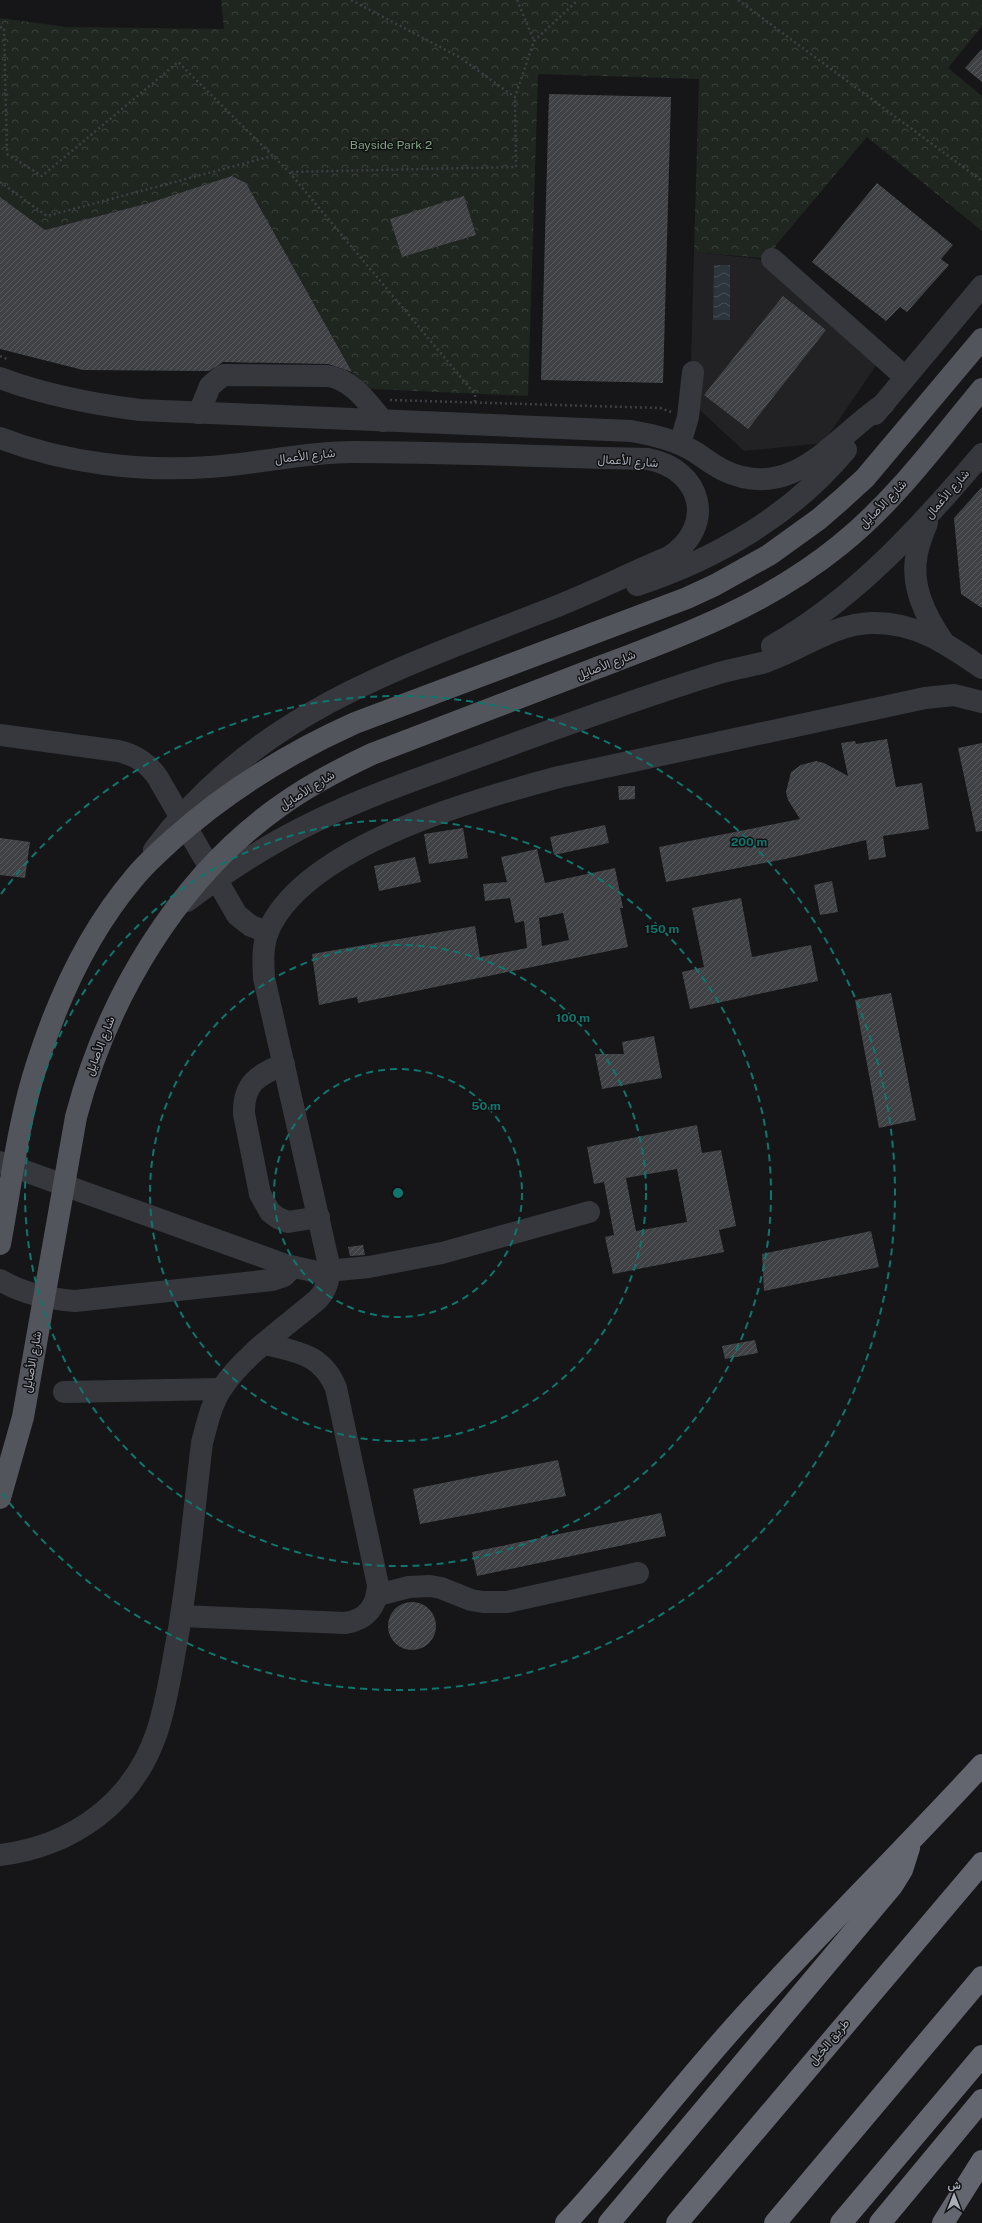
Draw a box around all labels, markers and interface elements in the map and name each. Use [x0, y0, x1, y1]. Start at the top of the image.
park label: Bayside Park 2 [350, 138, 432, 152]
street label: شارع الأعمال [274, 446, 336, 468]
street label: شارع الأعمال [597, 452, 659, 472]
street label: شارع الأعمال [922, 467, 974, 523]
street label: شارع الأصايل [856, 477, 911, 533]
street label: شارع الأصايل [575, 647, 638, 685]
street label: شارع الأصايل [277, 768, 338, 814]
text: 200 m [731, 835, 767, 849]
text: 150 m [645, 922, 679, 936]
text: 100 m [556, 1011, 590, 1025]
street label: شارع الأصايل [82, 1015, 120, 1078]
text: 50 m [471, 1099, 501, 1113]
centre of rings [391, 1186, 405, 1200]
street label: شارع الأصايل [20, 1330, 46, 1394]
street label: طريق الخيل [806, 2016, 853, 2068]
north arrow [934, 2175, 974, 2215]
text: ش [947, 2179, 961, 2192]

